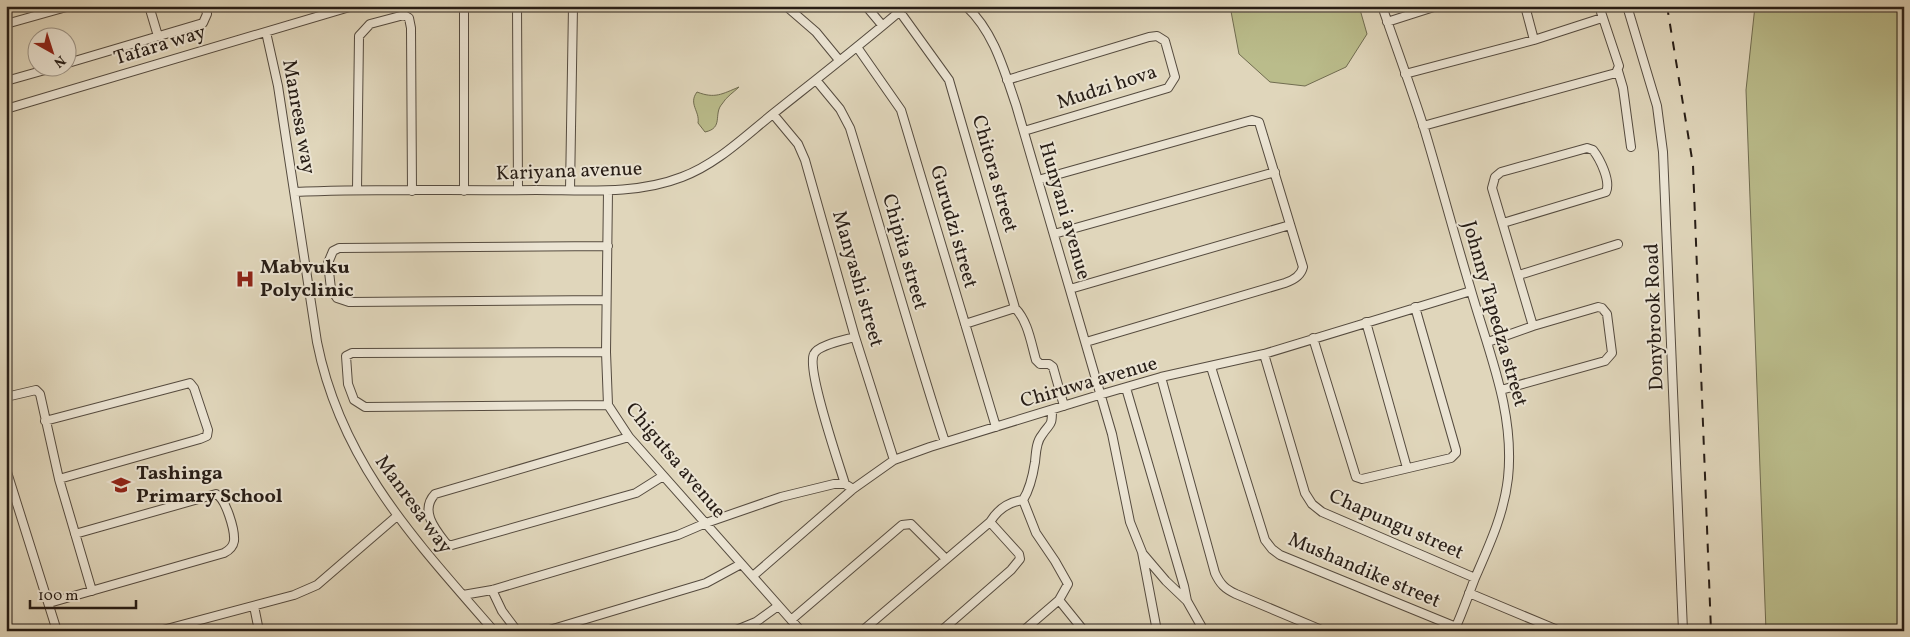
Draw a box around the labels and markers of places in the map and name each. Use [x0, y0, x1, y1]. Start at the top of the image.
place label: Mabvuku Polyclinic [260, 254, 354, 305]
hospital icon: Mabvuku Polyclinic [234, 268, 256, 290]
place label: Tashinga Primary School [136, 460, 283, 511]
school or university icon: Tashinga Primary School [110, 474, 132, 496]

